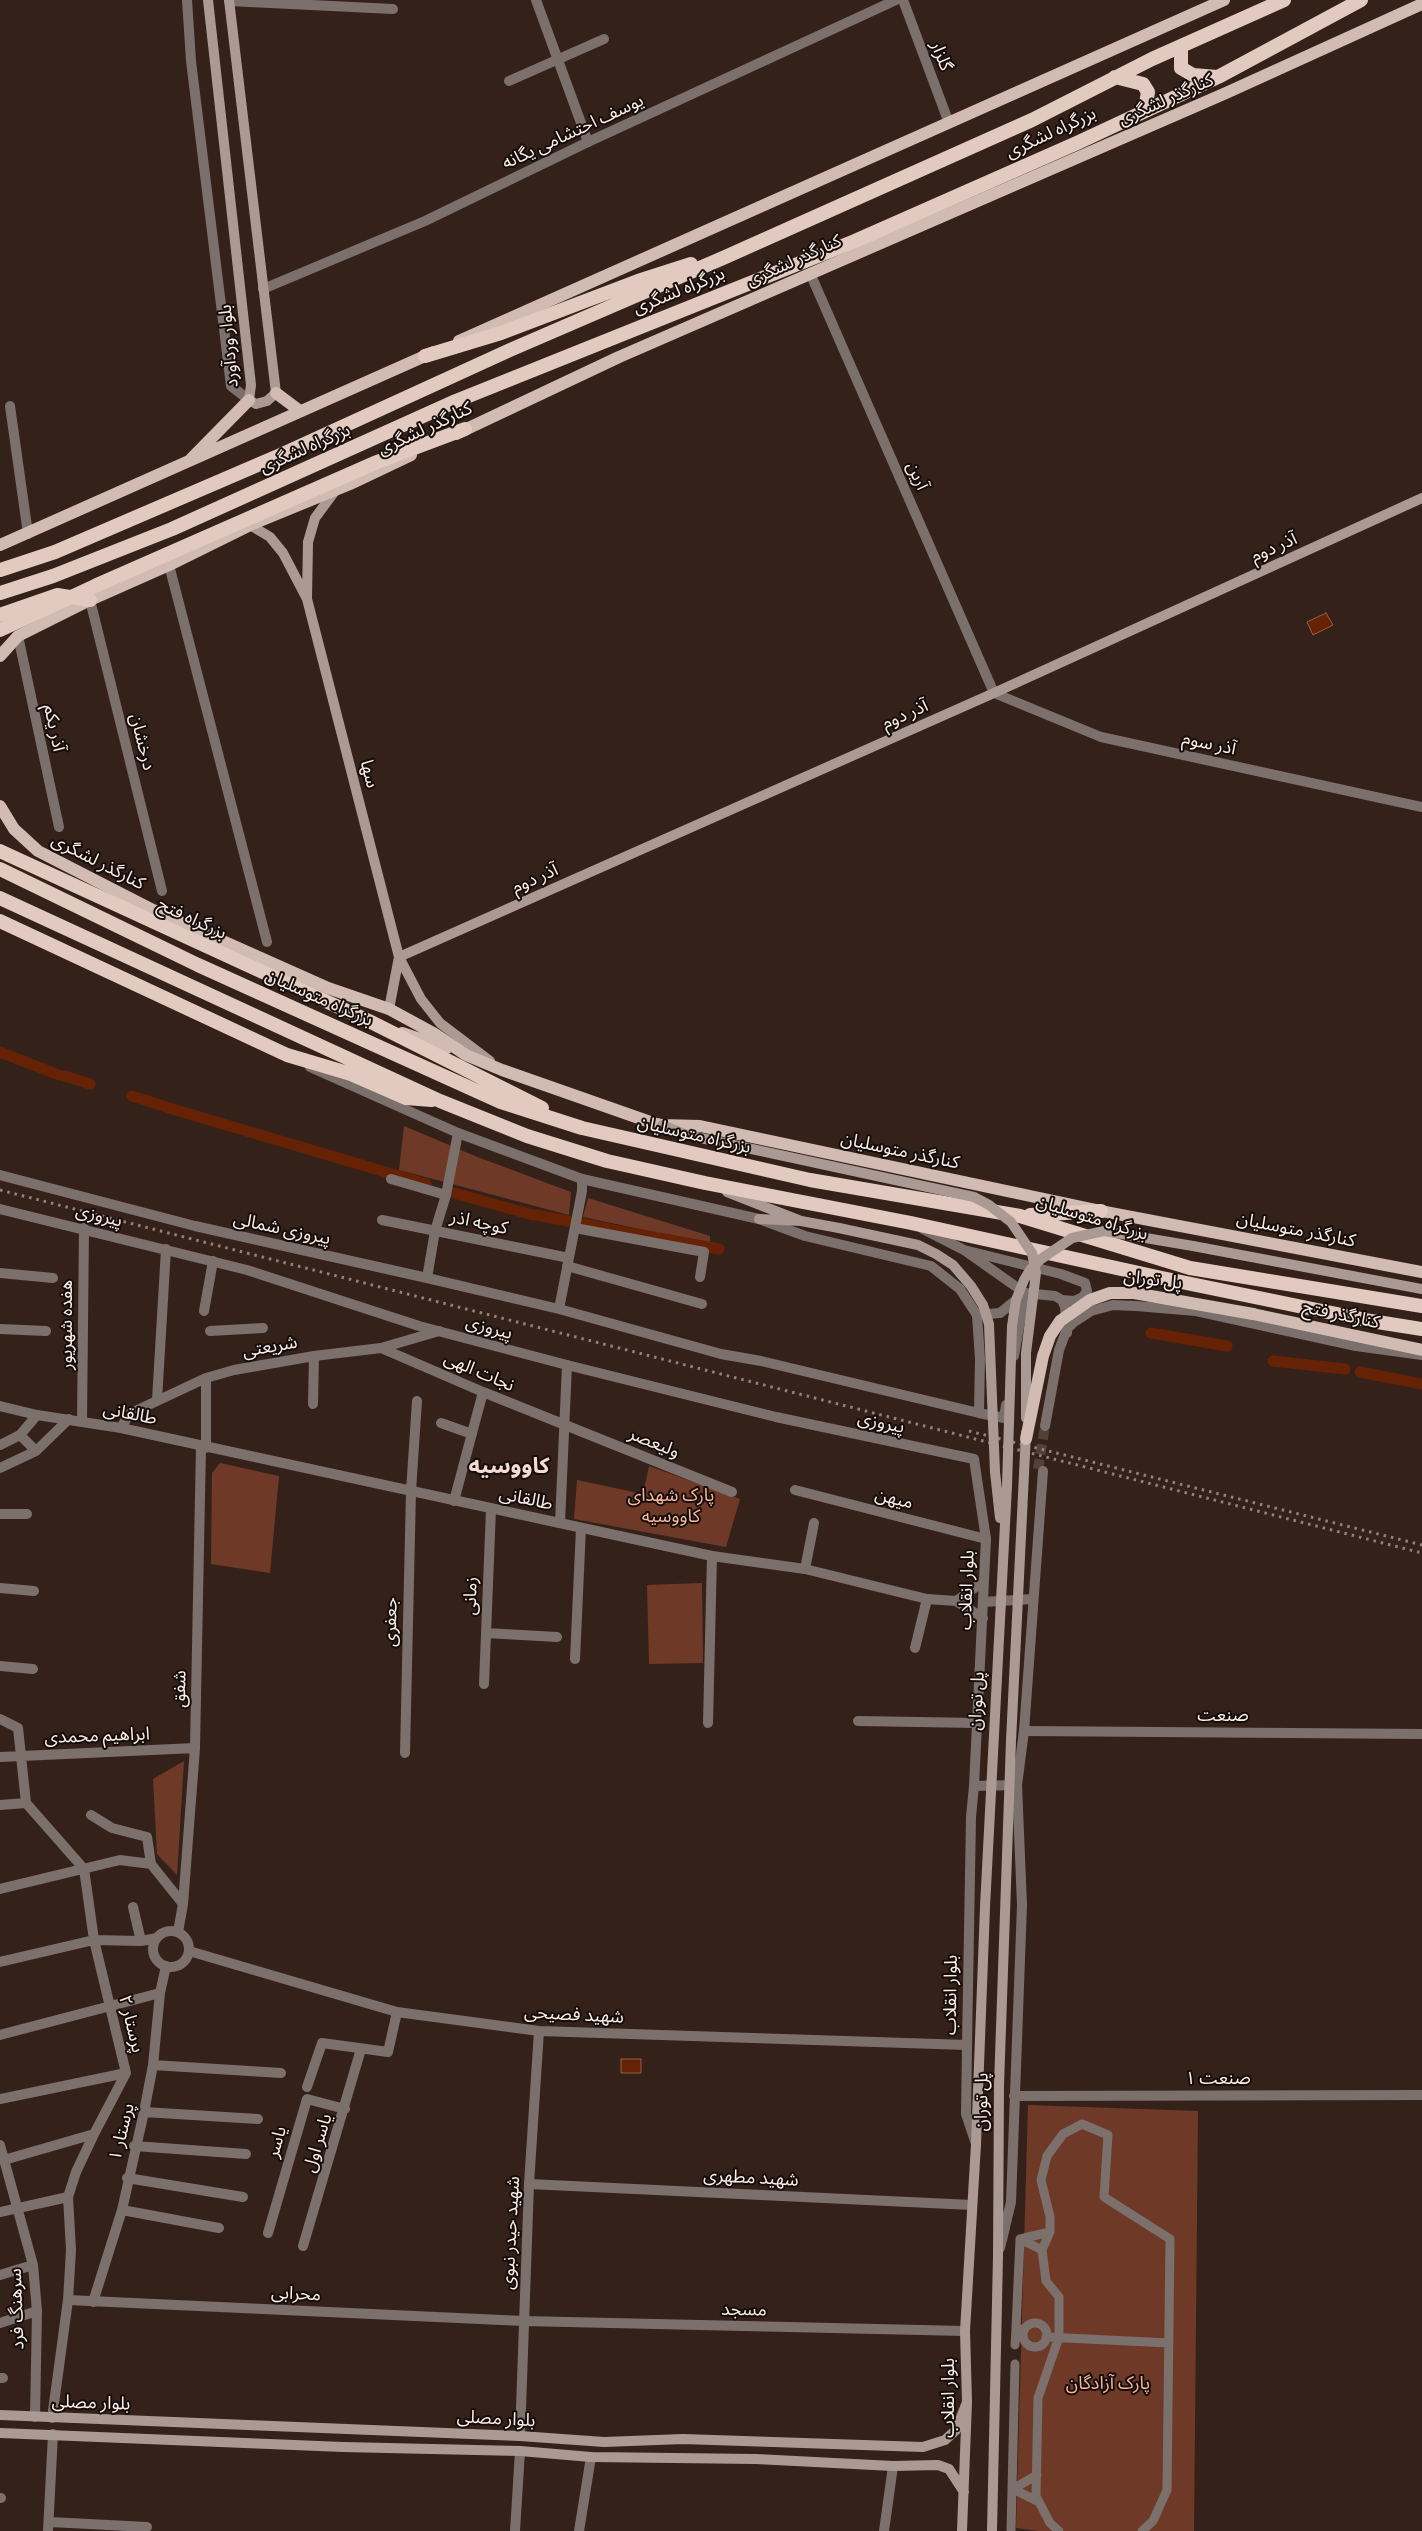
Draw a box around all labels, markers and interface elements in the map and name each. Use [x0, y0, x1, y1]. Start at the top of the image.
street label: گلزار [925, 38, 957, 74]
street label: کنارگذر لشگری [1115, 69, 1217, 131]
street label: یوسف احتشامی یگانه [499, 90, 647, 174]
street label: بزرگراه لشگری [1002, 103, 1100, 163]
street label: کنارگذر لشگری [743, 230, 845, 292]
street label: بزرگراه لشگری [630, 263, 728, 319]
street label: بلوار وردآورد [215, 304, 243, 388]
street label: کنارگذر لشگری [374, 398, 476, 460]
street label: بزرگراه لشگری [256, 419, 354, 479]
street label: آرین [901, 458, 933, 494]
street label: آذر دوم [1247, 528, 1301, 568]
street label: آذر دوم [878, 695, 932, 735]
street label: آذر یکم [38, 702, 70, 754]
street label: درخشان [125, 711, 159, 773]
street label: آذر سوم [1180, 728, 1238, 760]
street label: سها [355, 758, 383, 790]
street label: کنارگذر لشگری [48, 829, 148, 895]
street label: آذر دوم [508, 859, 562, 899]
street label: بزرگراه فتح [154, 894, 230, 944]
street label: بزرگراه متوسلیان [262, 965, 376, 1031]
street label: بزرگراه متوسلیان [635, 1111, 753, 1159]
street label: کنارگذر متوسلیان [839, 1128, 961, 1174]
street label: بزرگراه متوسلیان [1033, 1191, 1151, 1245]
street label: پیروزی [73, 1200, 125, 1232]
street label: کوچه اذر [448, 1206, 510, 1240]
street label: پیروزی شمالی [231, 1208, 333, 1250]
street label: کنارگذر متوسلیان [1235, 1208, 1357, 1252]
street label: پل توران [1122, 1266, 1184, 1294]
street label: هفده شهریور [56, 1280, 78, 1370]
street label: کنارگذر فتح [1300, 1296, 1382, 1334]
street label: پیروزی [463, 1311, 515, 1345]
street label: شریعتی [241, 1332, 299, 1362]
street label: نجات الهی [440, 1347, 518, 1397]
street label: طالقانی [101, 1398, 159, 1430]
street label: پیروزی [855, 1407, 907, 1439]
street label: ولیعصر [625, 1423, 683, 1463]
district label: کاووسیه [468, 1454, 550, 1480]
street label: طالقانی [497, 1483, 555, 1515]
street label: میهن [873, 1484, 915, 1514]
park label: پارک شهدای کاووسیه [628, 1485, 714, 1528]
street label: بلوار انقلاب [955, 1550, 979, 1630]
street label: زمانی [460, 1576, 482, 1616]
street label: جعفری [380, 1597, 402, 1647]
street label: شفق [169, 1670, 191, 1708]
street label: پل توران [965, 1671, 989, 1731]
street label: صنعت [1197, 1705, 1249, 1727]
street label: ابراهیم محمدی [44, 1723, 150, 1749]
street label: بلوار انقلاب [940, 1955, 962, 2035]
street label: پرستار ۲ [113, 1993, 149, 2055]
street label: شهید فصیحی [524, 2002, 624, 2028]
street label: صنعت ۱ [1185, 2068, 1251, 2090]
street label: پل توران [971, 2072, 993, 2132]
street label: پرستار ۱ [104, 2101, 140, 2163]
street label: یاسر اول [299, 2111, 337, 2175]
street label: یاسر [262, 2124, 292, 2160]
street label: شهید مطهری [703, 2165, 799, 2191]
street label: شهید حیدر نبوی [497, 2176, 525, 2290]
street label: سرهنگ فرد [5, 2268, 29, 2350]
street label: محرابی [270, 2282, 322, 2306]
street label: مسجد [721, 2299, 767, 2321]
street label: بلوار انقلاب [938, 2358, 960, 2438]
park label: پارک آزادگان [1066, 2373, 1150, 2395]
street label: بلوار مصلی [51, 2391, 131, 2415]
street label: بلوار مصلی [456, 2406, 536, 2432]

